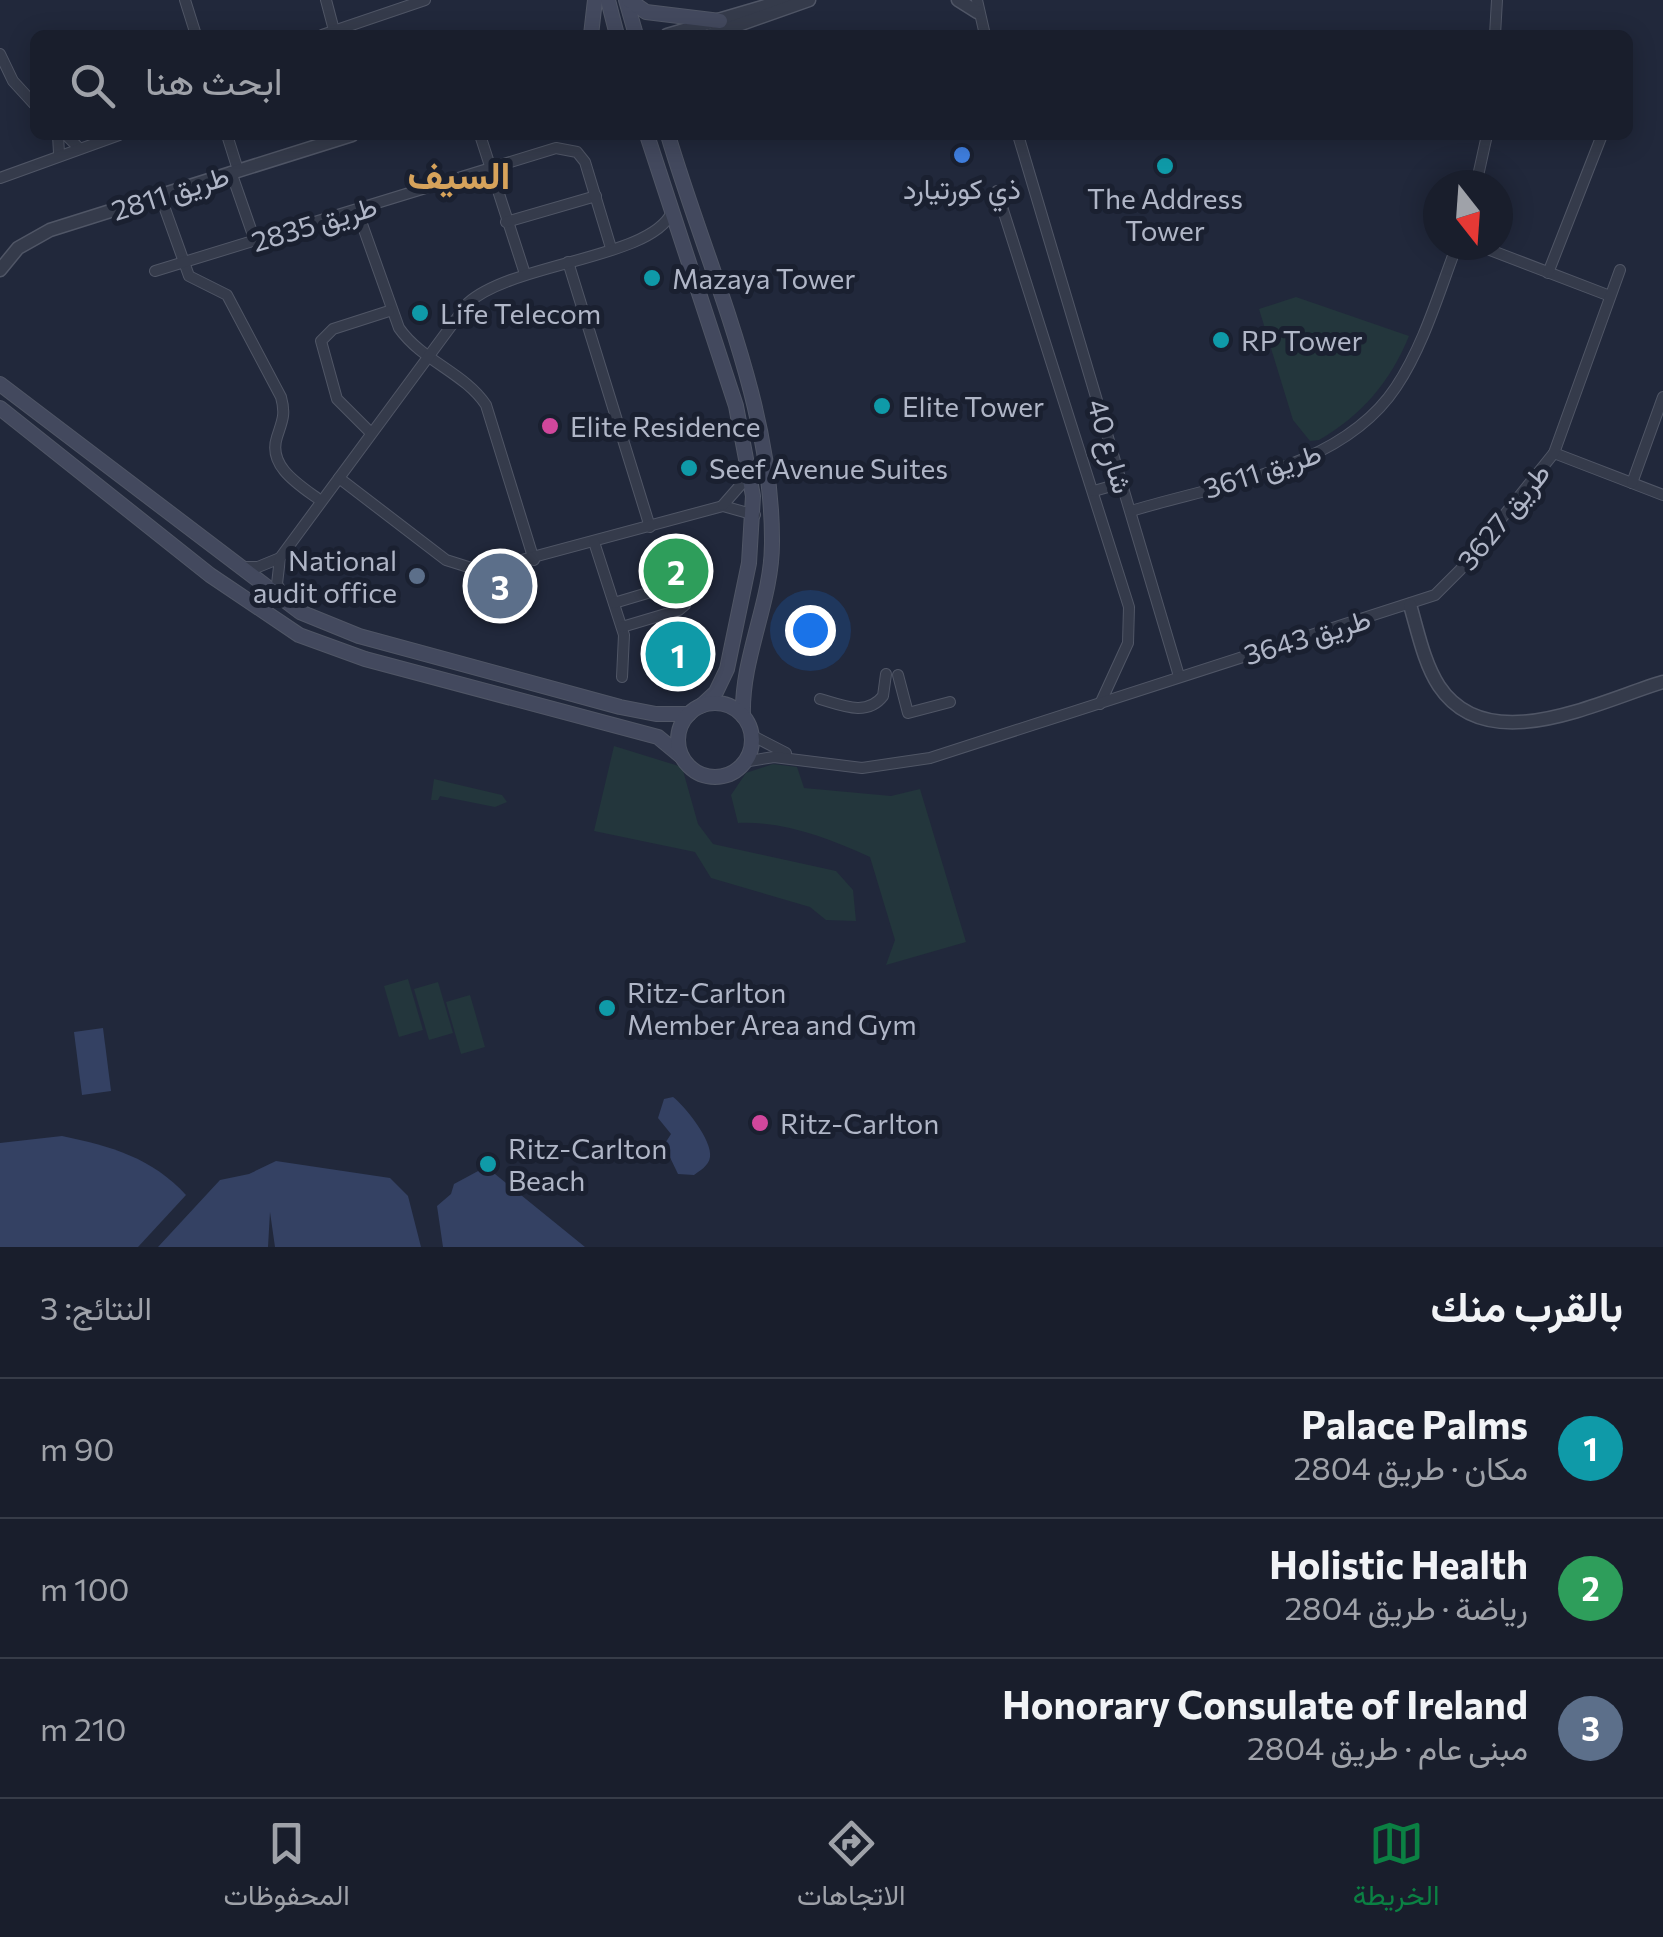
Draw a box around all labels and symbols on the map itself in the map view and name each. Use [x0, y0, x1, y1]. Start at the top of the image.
marker: ذي كورتيارد [951, 144, 973, 166]
district label: السيف [408, 150, 510, 198]
marker: The Address Tower [1154, 155, 1176, 177]
street label: طريق 2811 [107, 157, 233, 229]
north arrow [1423, 170, 1513, 260]
place label: ذي كورتيارد [903, 171, 1021, 212]
place label: The Address Tower [1087, 181, 1243, 247]
street label: طريق 2835 [247, 188, 381, 260]
place label: Mazaya Tower [672, 261, 856, 295]
marker: Mazaya Tower [641, 267, 663, 289]
place label: Life Telecom [440, 296, 601, 330]
marker: Life Telecom [409, 302, 431, 324]
place label: RP Tower [1241, 323, 1363, 357]
marker: RP Tower [1210, 329, 1232, 351]
place label: Elite Tower [902, 389, 1044, 423]
marker: Elite Tower [871, 395, 893, 417]
street label: شارع 40 [1078, 395, 1141, 498]
place label: Elite Residence [570, 409, 760, 443]
marker: Elite Residence [539, 415, 561, 437]
street label: طريق 3611 [1199, 435, 1326, 507]
place label: Seef Avenue Suites [709, 451, 948, 485]
street label: طريق 3627 [1450, 456, 1558, 578]
marker: Seef Avenue Suites [678, 457, 700, 479]
pin: 2 [644, 534, 708, 608]
place label: National audit office [253, 543, 397, 609]
pin: 3 [468, 548, 532, 624]
marker: National audit office [406, 565, 428, 587]
street label: طريق 3643 [1240, 601, 1375, 673]
your location [785, 605, 836, 656]
pin: 1 [646, 616, 710, 692]
place label: Ritz-Carlton Member Area and Gym [627, 975, 917, 1041]
marker: Ritz-Carlton Member Area and Gym [596, 997, 618, 1019]
place label: Ritz-Carlton [780, 1106, 939, 1140]
marker: Ritz-Carlton [749, 1112, 771, 1134]
place label: Ritz-Carlton Beach [508, 1131, 667, 1197]
marker: Ritz-Carlton Beach [477, 1153, 499, 1175]

